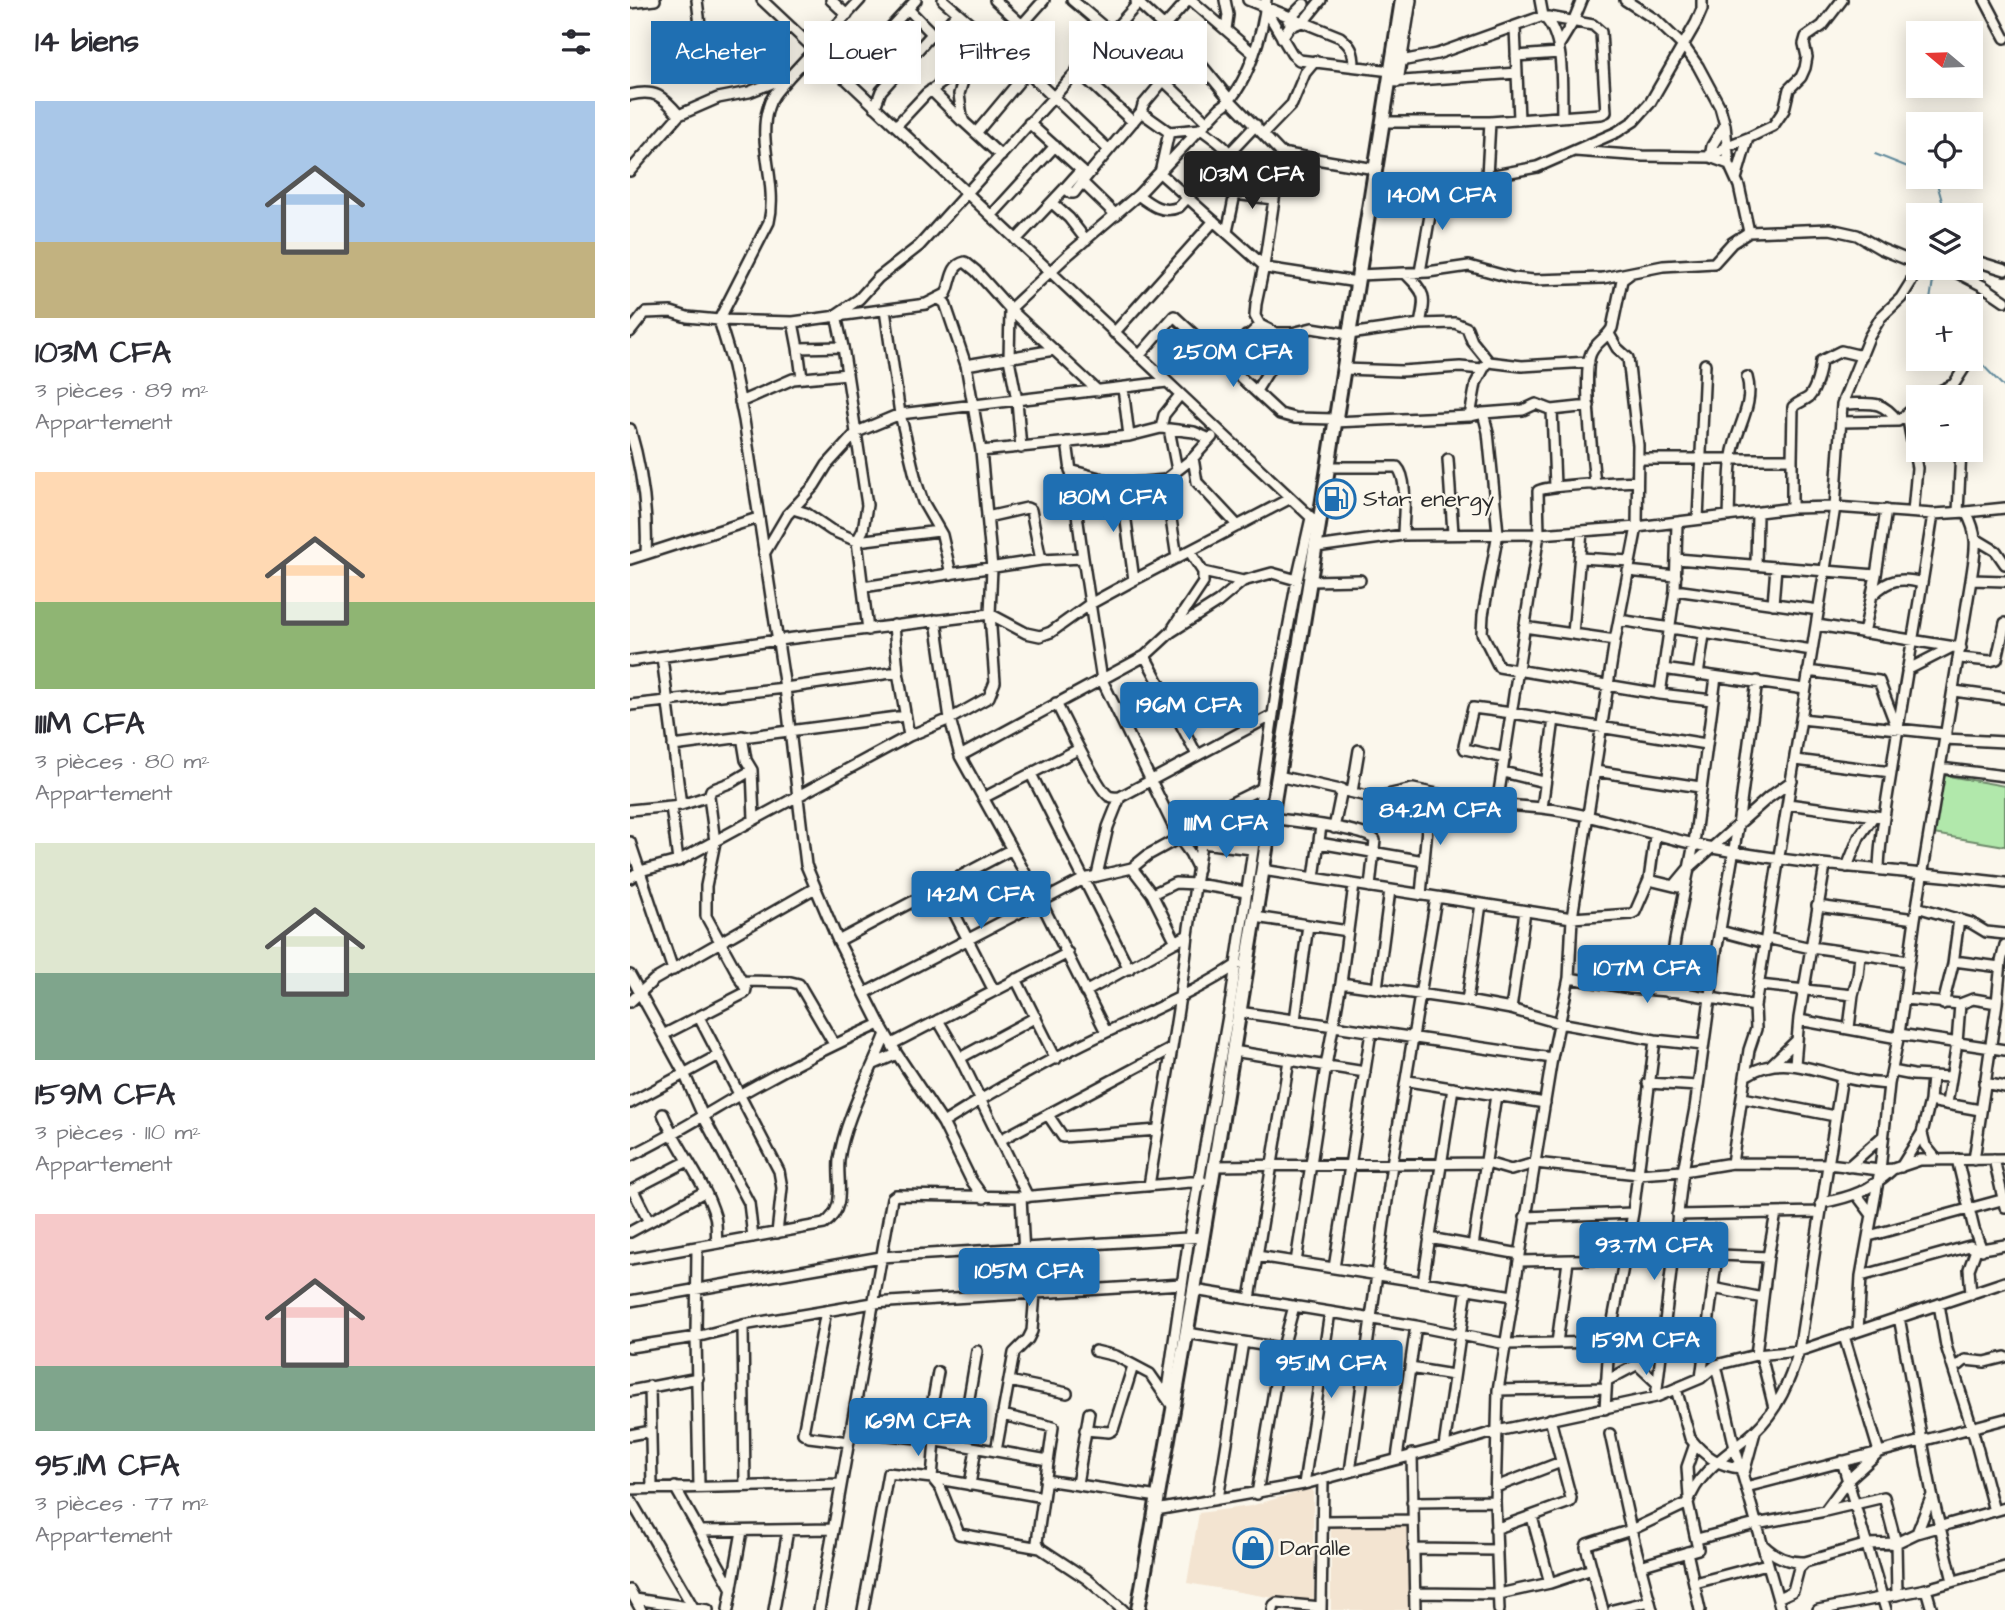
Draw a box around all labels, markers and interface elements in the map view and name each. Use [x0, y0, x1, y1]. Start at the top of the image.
text: 14 biens [35, 21, 139, 63]
chip: Acheter [651, 21, 790, 84]
chip: Louer [804, 21, 921, 84]
chip: Filtres [935, 21, 1055, 84]
chip: Nouveau [1069, 21, 1207, 84]
north arrow [1906, 21, 1983, 98]
map controls [1906, 21, 1983, 462]
icon: filters [557, 23, 595, 61]
button: locate [1906, 112, 1983, 189]
icon: home [252, 147, 378, 273]
pin: 103M CFA [1180, 152, 1324, 211]
text: 103M CFA [1200, 158, 1304, 190]
pin: 140M CFA [1370, 173, 1514, 232]
text: 140M CFA [1388, 179, 1496, 211]
button: layers [1906, 203, 1983, 280]
button: + [1906, 294, 1983, 371]
pin: 250M CFA [1161, 330, 1305, 389]
text: 103M CFA [35, 332, 171, 374]
text: 250M CFA [1173, 336, 1293, 368]
text: 3 pièces · 89 m² [35, 374, 209, 406]
button: − [1906, 385, 1983, 462]
text: Appartement [35, 406, 173, 438]
pin: 180M CFA [1041, 475, 1185, 534]
fuel station icon: Star energy [1315, 478, 1357, 520]
text: 180M CFA [1059, 481, 1167, 513]
place label: Star energy [1363, 483, 1495, 516]
icon: home [252, 518, 378, 644]
pin: 196M CFA [1117, 682, 1261, 742]
text: 196M CFA [1136, 689, 1242, 721]
text: 111M CFA [35, 703, 145, 745]
text: 3 pièces · 80 m² [35, 745, 210, 777]
text: Appartement [35, 777, 173, 809]
pin: 84.2M CFA [1360, 788, 1520, 847]
text: 84.2M CFA [1379, 794, 1501, 826]
pin: 111M CFA [1154, 800, 1298, 860]
text: 111M CFA [1184, 807, 1268, 839]
pin: 142M CFA [909, 872, 1053, 931]
text: 142M CFA [928, 878, 1034, 910]
icon: home [252, 889, 378, 1015]
pin: 107M CFA [1575, 946, 1719, 1005]
text: 107M CFA [1594, 952, 1700, 984]
text: 159M CFA [35, 1074, 175, 1116]
text: 3 pièces · 110 m² [35, 1116, 201, 1148]
text: Appartement [35, 1148, 173, 1180]
pin: 93.7M CFA [1574, 1222, 1734, 1282]
text: 93.7M CFA [1595, 1229, 1713, 1261]
pin: 105M CFA [957, 1248, 1101, 1308]
text: 105M CFA [975, 1255, 1083, 1287]
icon: home [252, 1260, 378, 1386]
pin: 159M CFA [1574, 1318, 1718, 1377]
text: 159M CFA [1592, 1324, 1700, 1356]
pin: 95.1M CFA [1251, 1340, 1411, 1400]
text: 95.1M CFA [1276, 1347, 1386, 1379]
pin: 169M CFA [846, 1398, 990, 1458]
text: 169M CFA [865, 1405, 971, 1437]
text: 95.1M CFA [35, 1445, 179, 1487]
text: 3 pièces · 77 m² [35, 1487, 209, 1519]
text: Appartement [35, 1519, 173, 1551]
shop icon: Daralle [1232, 1527, 1274, 1569]
place label: Daralle [1280, 1532, 1351, 1564]

